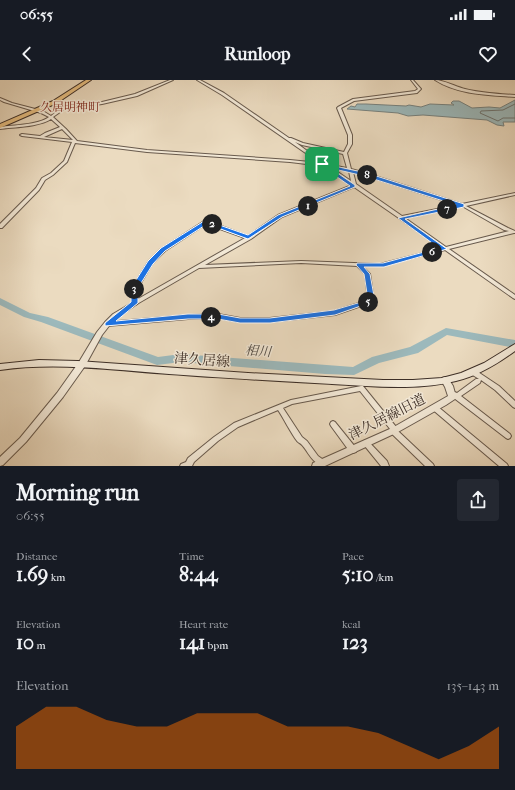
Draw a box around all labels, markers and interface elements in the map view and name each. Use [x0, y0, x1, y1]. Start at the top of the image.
text: 06:55 [20, 5, 53, 23]
icon: back [16, 43, 38, 65]
icon: heart [477, 43, 499, 65]
text: Runloop [224, 44, 291, 65]
district label: 久居明神町 [40, 100, 100, 114]
pin [305, 147, 339, 181]
icon: arrive [311, 153, 333, 175]
pin: 8 [357, 165, 377, 185]
text: 8 [364, 168, 370, 181]
pin: 1 [298, 196, 318, 216]
text: 1 [306, 199, 310, 212]
pin: 7 [437, 199, 457, 219]
text: 7 [444, 202, 450, 215]
pin: 2 [202, 214, 222, 234]
text: 2 [209, 217, 215, 230]
pin: 6 [422, 242, 442, 262]
text: 6 [429, 245, 435, 258]
pin: 3 [124, 279, 144, 299]
text: 3 [132, 282, 136, 295]
pin: 5 [358, 292, 378, 312]
text: 5 [366, 295, 370, 308]
pin: 4 [201, 307, 221, 327]
text: 4 [208, 310, 214, 323]
water label: 相川 [245, 343, 273, 360]
street label: 津久居線 [173, 350, 231, 370]
street label: 津久居線旧道 [346, 390, 428, 444]
button: share [457, 479, 499, 521]
text: Morning run [16, 480, 139, 506]
text: 06:55 [16, 508, 45, 523]
text: Distance [16, 550, 57, 563]
text: Time [179, 550, 204, 563]
text: Pace [342, 550, 364, 563]
text: 1.69 [16, 563, 48, 586]
text: 8:44 [179, 563, 218, 586]
text: 5:10 [342, 563, 374, 586]
text: km [48, 571, 65, 584]
text: /km [374, 571, 393, 584]
text: Elevation [16, 618, 60, 631]
text: Heart rate [179, 618, 228, 631]
text: kcal [342, 618, 361, 631]
text: 10 [16, 631, 34, 654]
text: 141 [179, 631, 205, 654]
text: 123 [342, 631, 368, 654]
text: m [34, 639, 46, 652]
text: bpm [205, 639, 228, 652]
text: Elevation [16, 678, 69, 693]
text: 135–143 m [446, 678, 499, 693]

